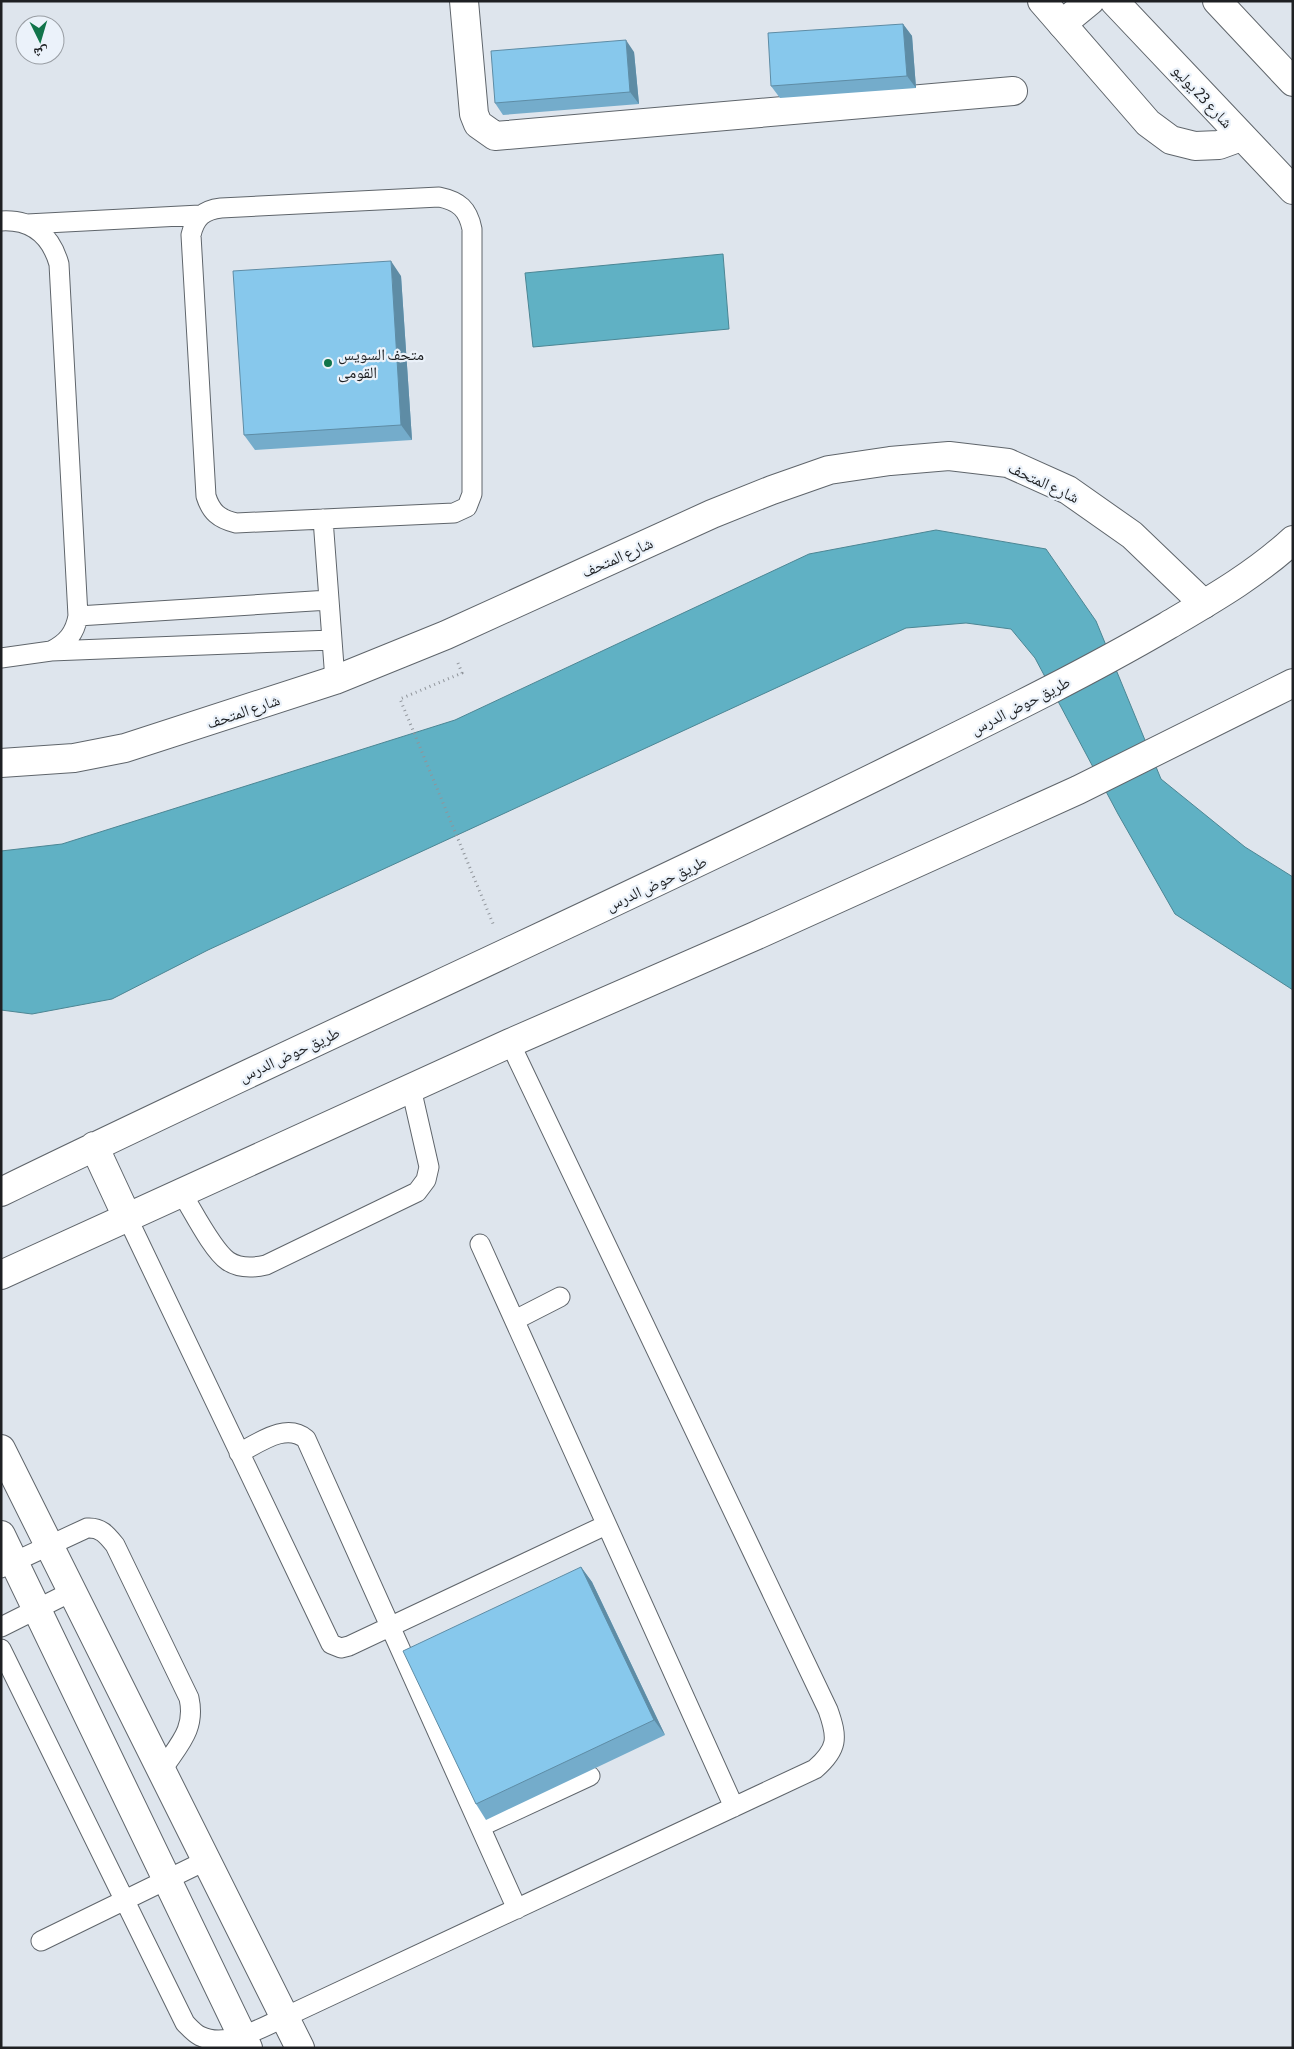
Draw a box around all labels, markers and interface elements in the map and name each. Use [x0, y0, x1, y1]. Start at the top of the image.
north arrow [15, 15, 65, 65]
text: ش [33, 43, 49, 62]
street label: شارع 23 يوليو [1168, 61, 1237, 133]
place label: متحف السويس القومى [338, 345, 424, 383]
marker: متحف السويس القومى [322, 357, 334, 369]
street label: شارع المتحف [1005, 458, 1082, 508]
street label: شارع المتحف [579, 533, 656, 582]
street label: طريق حوض الدرس [967, 672, 1074, 740]
street label: شارع المتحف [204, 690, 282, 734]
street label: طريق حوض الدرس [603, 852, 710, 916]
street label: طريق حوض الدرس [236, 1023, 343, 1087]

